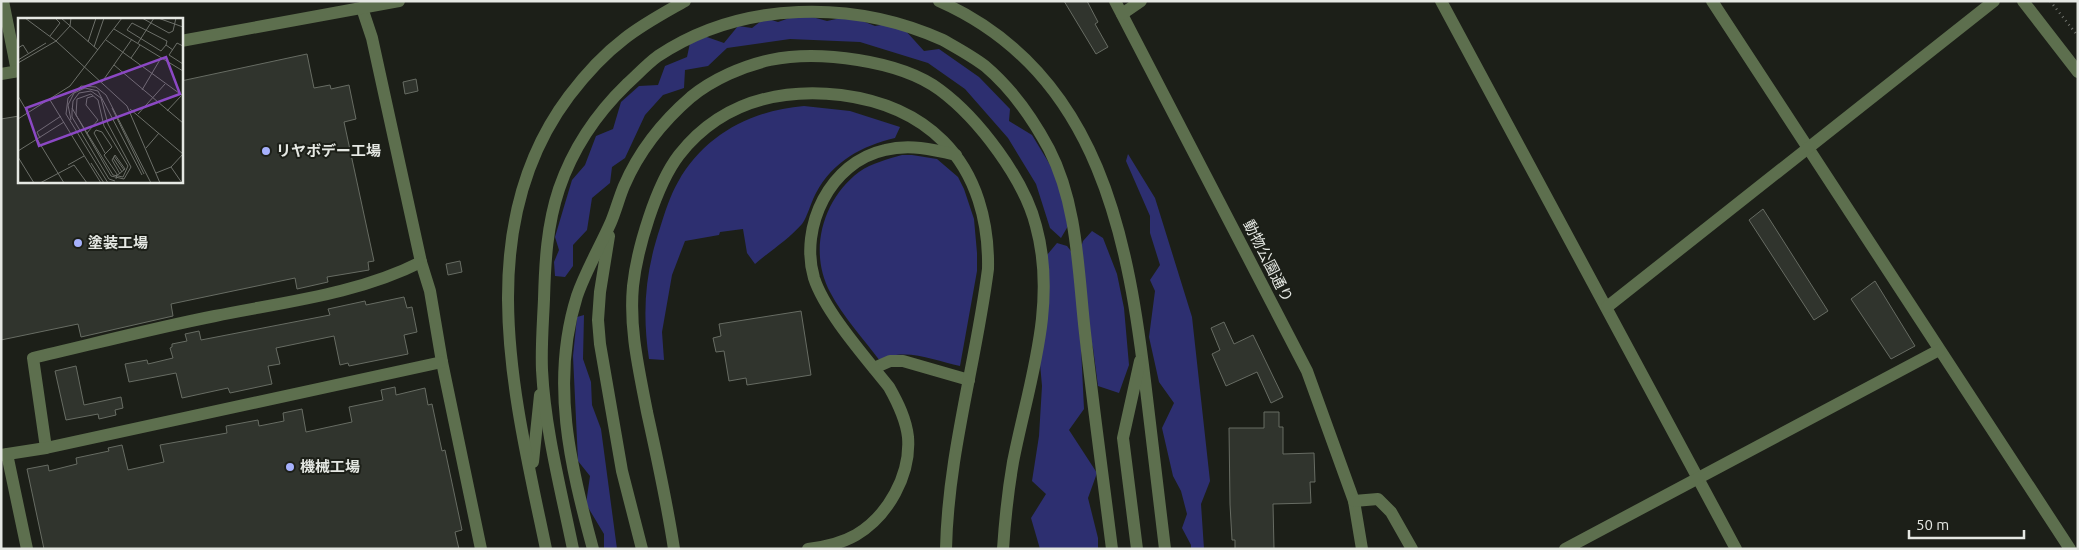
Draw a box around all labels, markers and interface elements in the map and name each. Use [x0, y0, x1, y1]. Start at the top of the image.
inset map [18, 18, 182, 182]
place label: リヤボデー工場 [276, 142, 381, 159]
marker: リヤボデー工場 [260, 145, 272, 157]
street label: 動物公園通り [1240, 217, 1296, 305]
place label: 塗装工場 [88, 234, 148, 251]
marker: 塗装工場 [72, 237, 84, 249]
place label: 機械工場 [300, 458, 360, 475]
marker: 機械工場 [284, 461, 296, 473]
scale bar [1909, 508, 2024, 540]
text: 50 m [1916, 516, 1949, 533]

